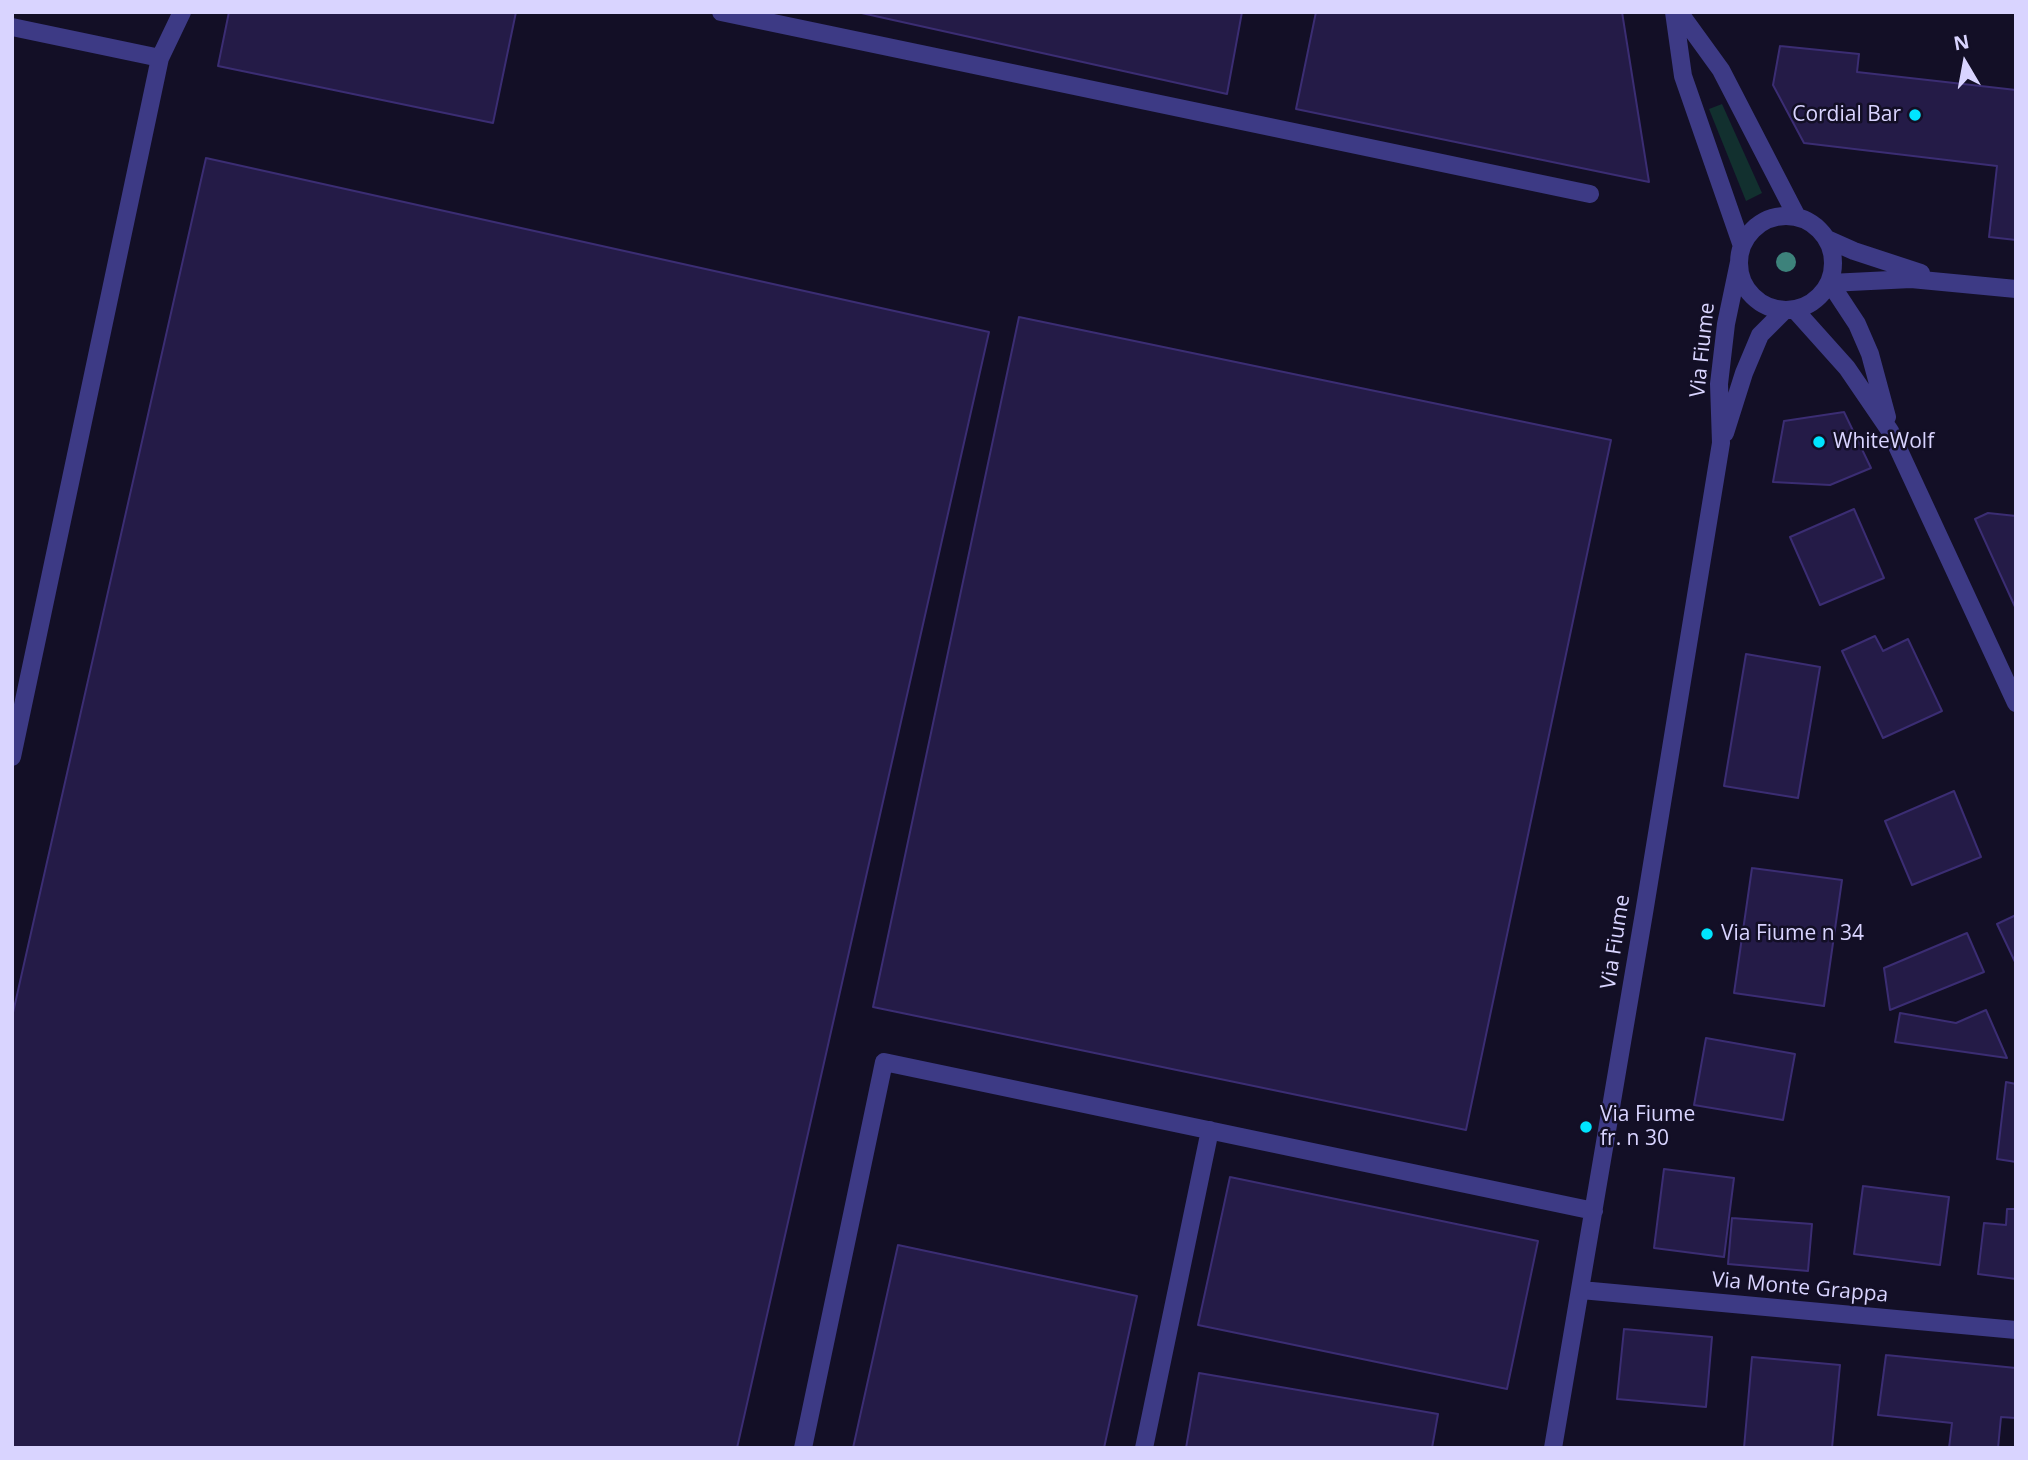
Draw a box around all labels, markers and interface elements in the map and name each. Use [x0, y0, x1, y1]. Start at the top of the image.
north arrow [1930, 28, 2000, 98]
text: N [1951, 28, 1971, 56]
place label: Cordial Bar [1792, 102, 1901, 128]
marker: Cordial Bar [1907, 107, 1923, 123]
street label: Via Fiume [1685, 301, 1721, 399]
place label: WhiteWolf [1833, 429, 1934, 455]
marker: WhiteWolf [1811, 434, 1827, 450]
street label: Via Fiume [1596, 893, 1636, 991]
place label: Via Fiume n 34 [1721, 921, 1864, 947]
marker: Via Fiume n 34 [1699, 926, 1715, 942]
place label: Via Fiume fr. n 30 [1600, 1102, 1695, 1152]
marker: Via Fiume fr. n 30 [1578, 1119, 1594, 1135]
street label: Via Monte Grappa [1711, 1268, 1889, 1308]

